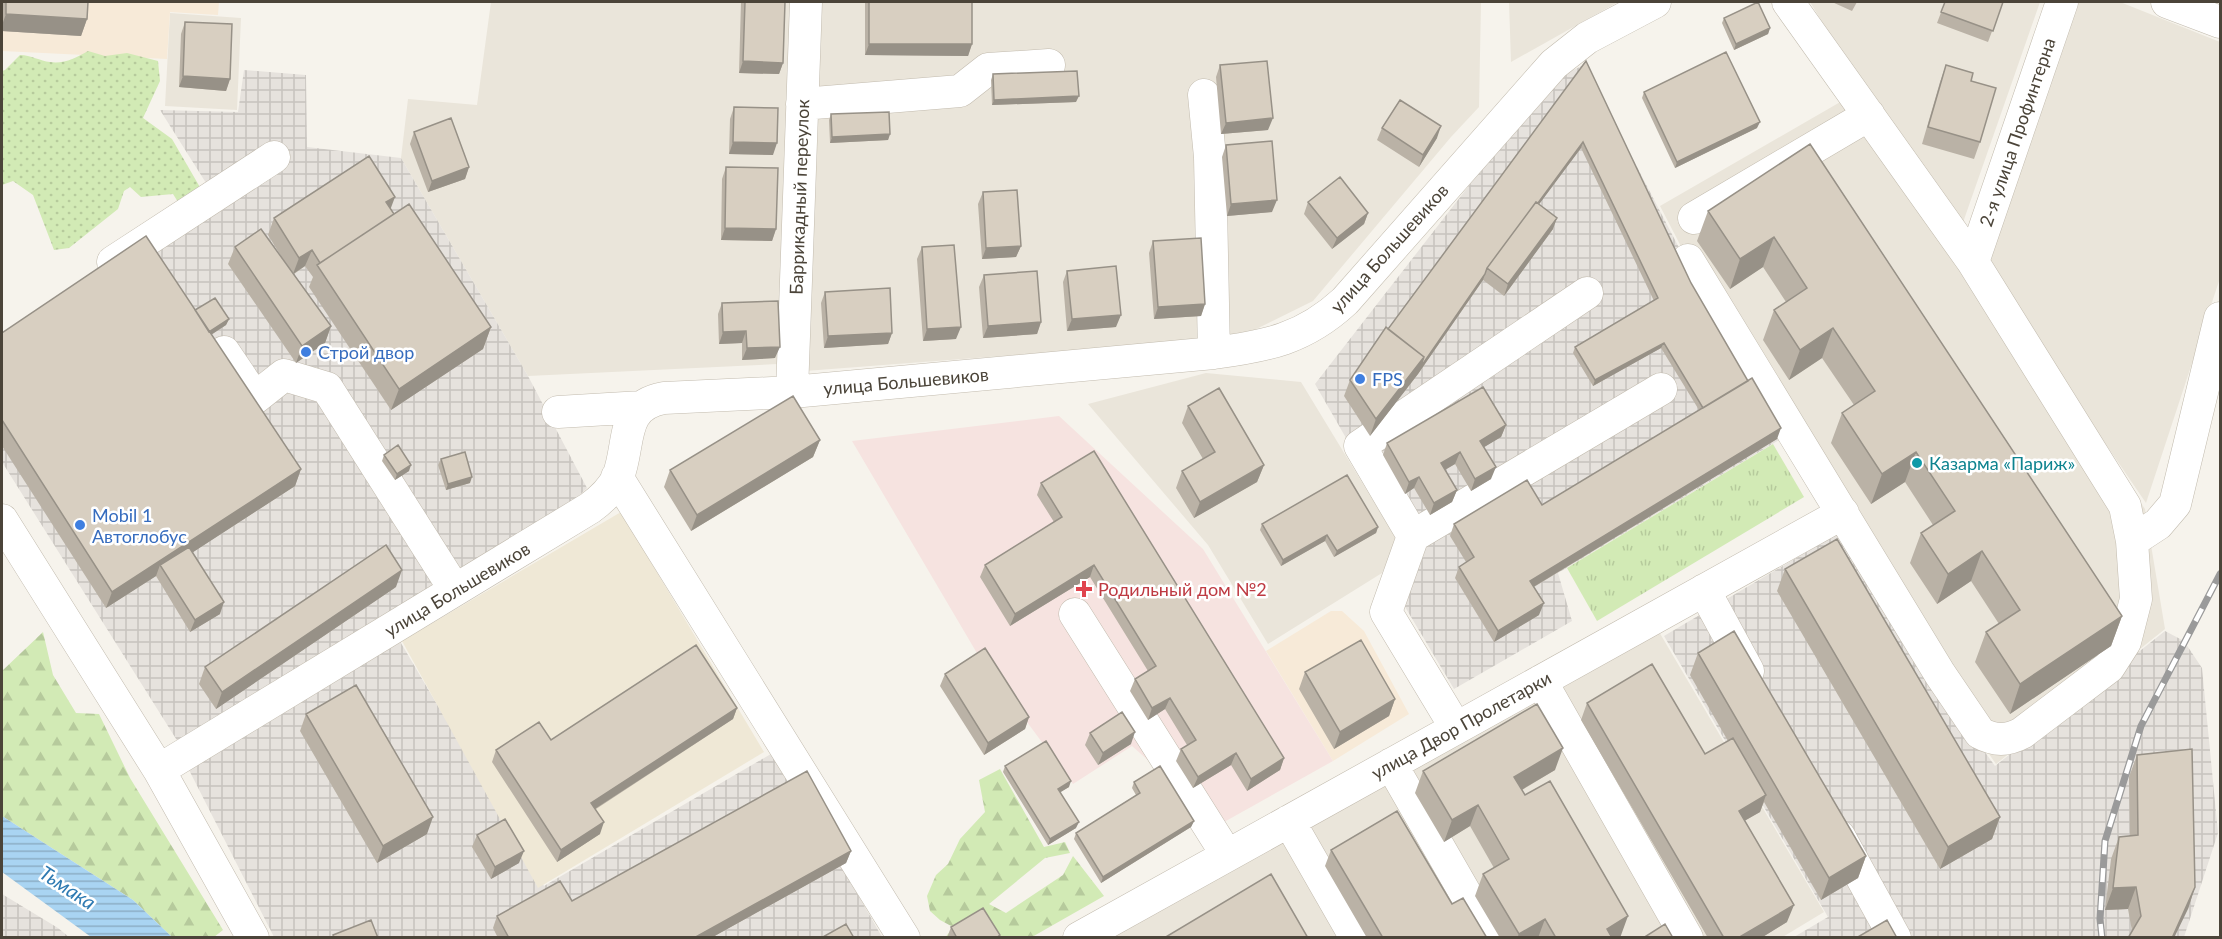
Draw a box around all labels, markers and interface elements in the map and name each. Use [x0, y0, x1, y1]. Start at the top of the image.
street label: 2-я улица Профинтерна [1974, 35, 2060, 229]
street label: Баррикадный переулок [785, 98, 813, 295]
street label: улица Большевиков [1325, 179, 1453, 317]
place label: Строй двор [318, 341, 414, 363]
marker: Строй двор [299, 345, 313, 359]
street label: улица Большевиков [823, 363, 990, 399]
place label: FPS [1372, 368, 1403, 390]
marker: FPS [1353, 372, 1367, 386]
place label: Казарма «Париж» [1929, 452, 2075, 474]
marker: Казарма «Париж» [1910, 456, 1924, 470]
place label: Mobil 1 Автоглобус [92, 504, 187, 547]
marker: Mobil 1 Автоглобус [73, 518, 87, 532]
street label: улица Большевиков [380, 537, 534, 641]
place label: Родильный дом №2 [1098, 578, 1267, 600]
marker: Родильный дом №2 [1075, 580, 1093, 598]
street label: улица Двор Пролетарки [1367, 666, 1555, 784]
water label: Тьмака [35, 860, 101, 914]

